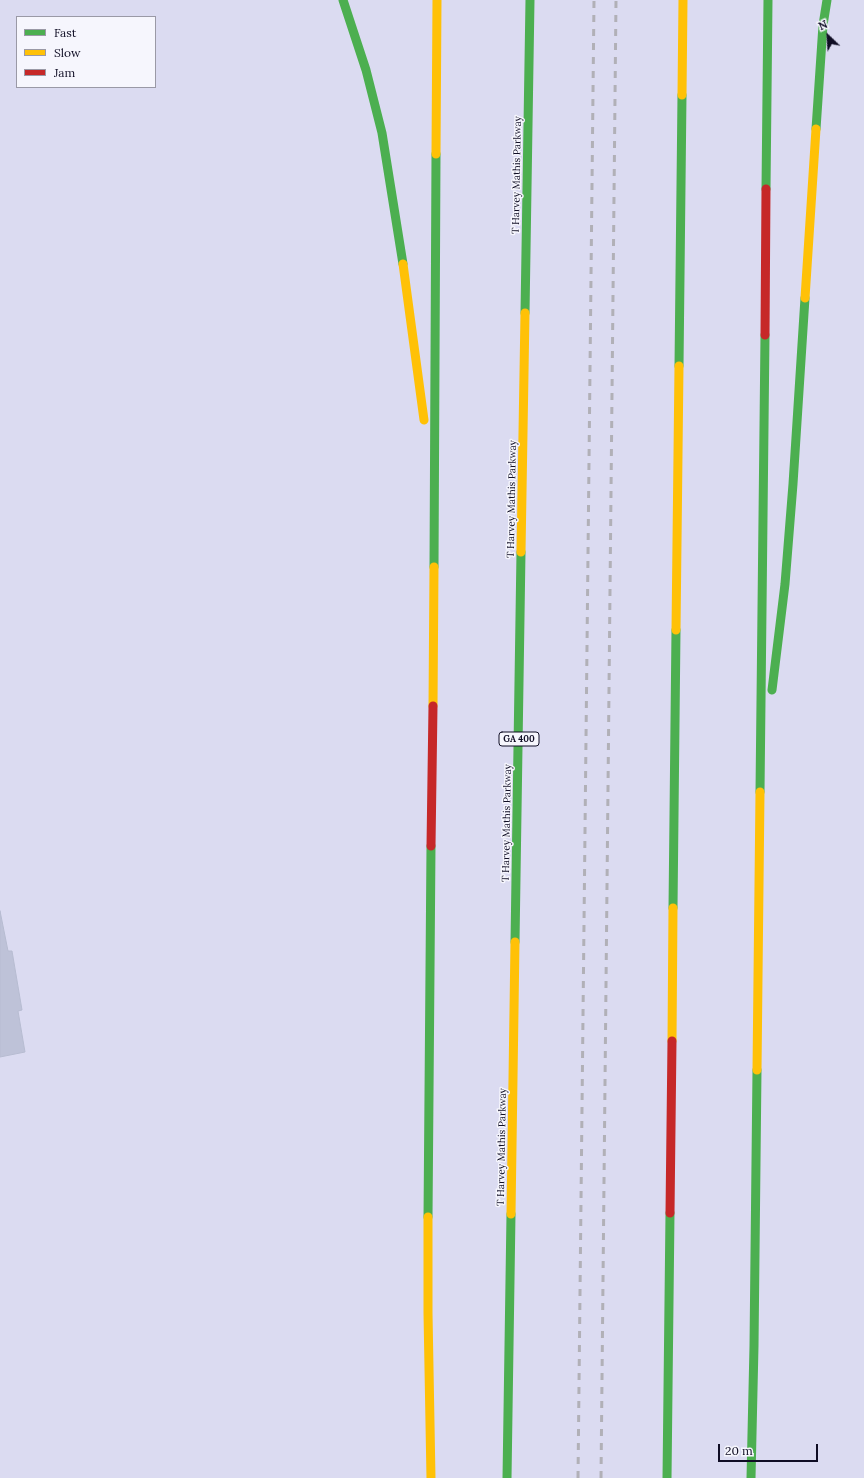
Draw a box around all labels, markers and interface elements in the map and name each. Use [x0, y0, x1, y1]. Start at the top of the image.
legend [16, 16, 156, 88]
north arrow [808, 16, 848, 56]
text: N [816, 17, 830, 33]
text: Fast [54, 25, 77, 40]
text: Slow [54, 45, 81, 60]
text: Jam [54, 65, 75, 80]
street label: T Harvey Mathis Parkway [510, 116, 524, 234]
street label: T Harvey Mathis Parkway [505, 440, 519, 558]
road number: GA 400 [499, 732, 539, 746]
street label: T Harvey Mathis Parkway [500, 764, 514, 882]
street label: T Harvey Mathis Parkway [495, 1088, 509, 1206]
scale bar [720, 1436, 820, 1462]
text: 20 m [725, 1443, 753, 1458]

